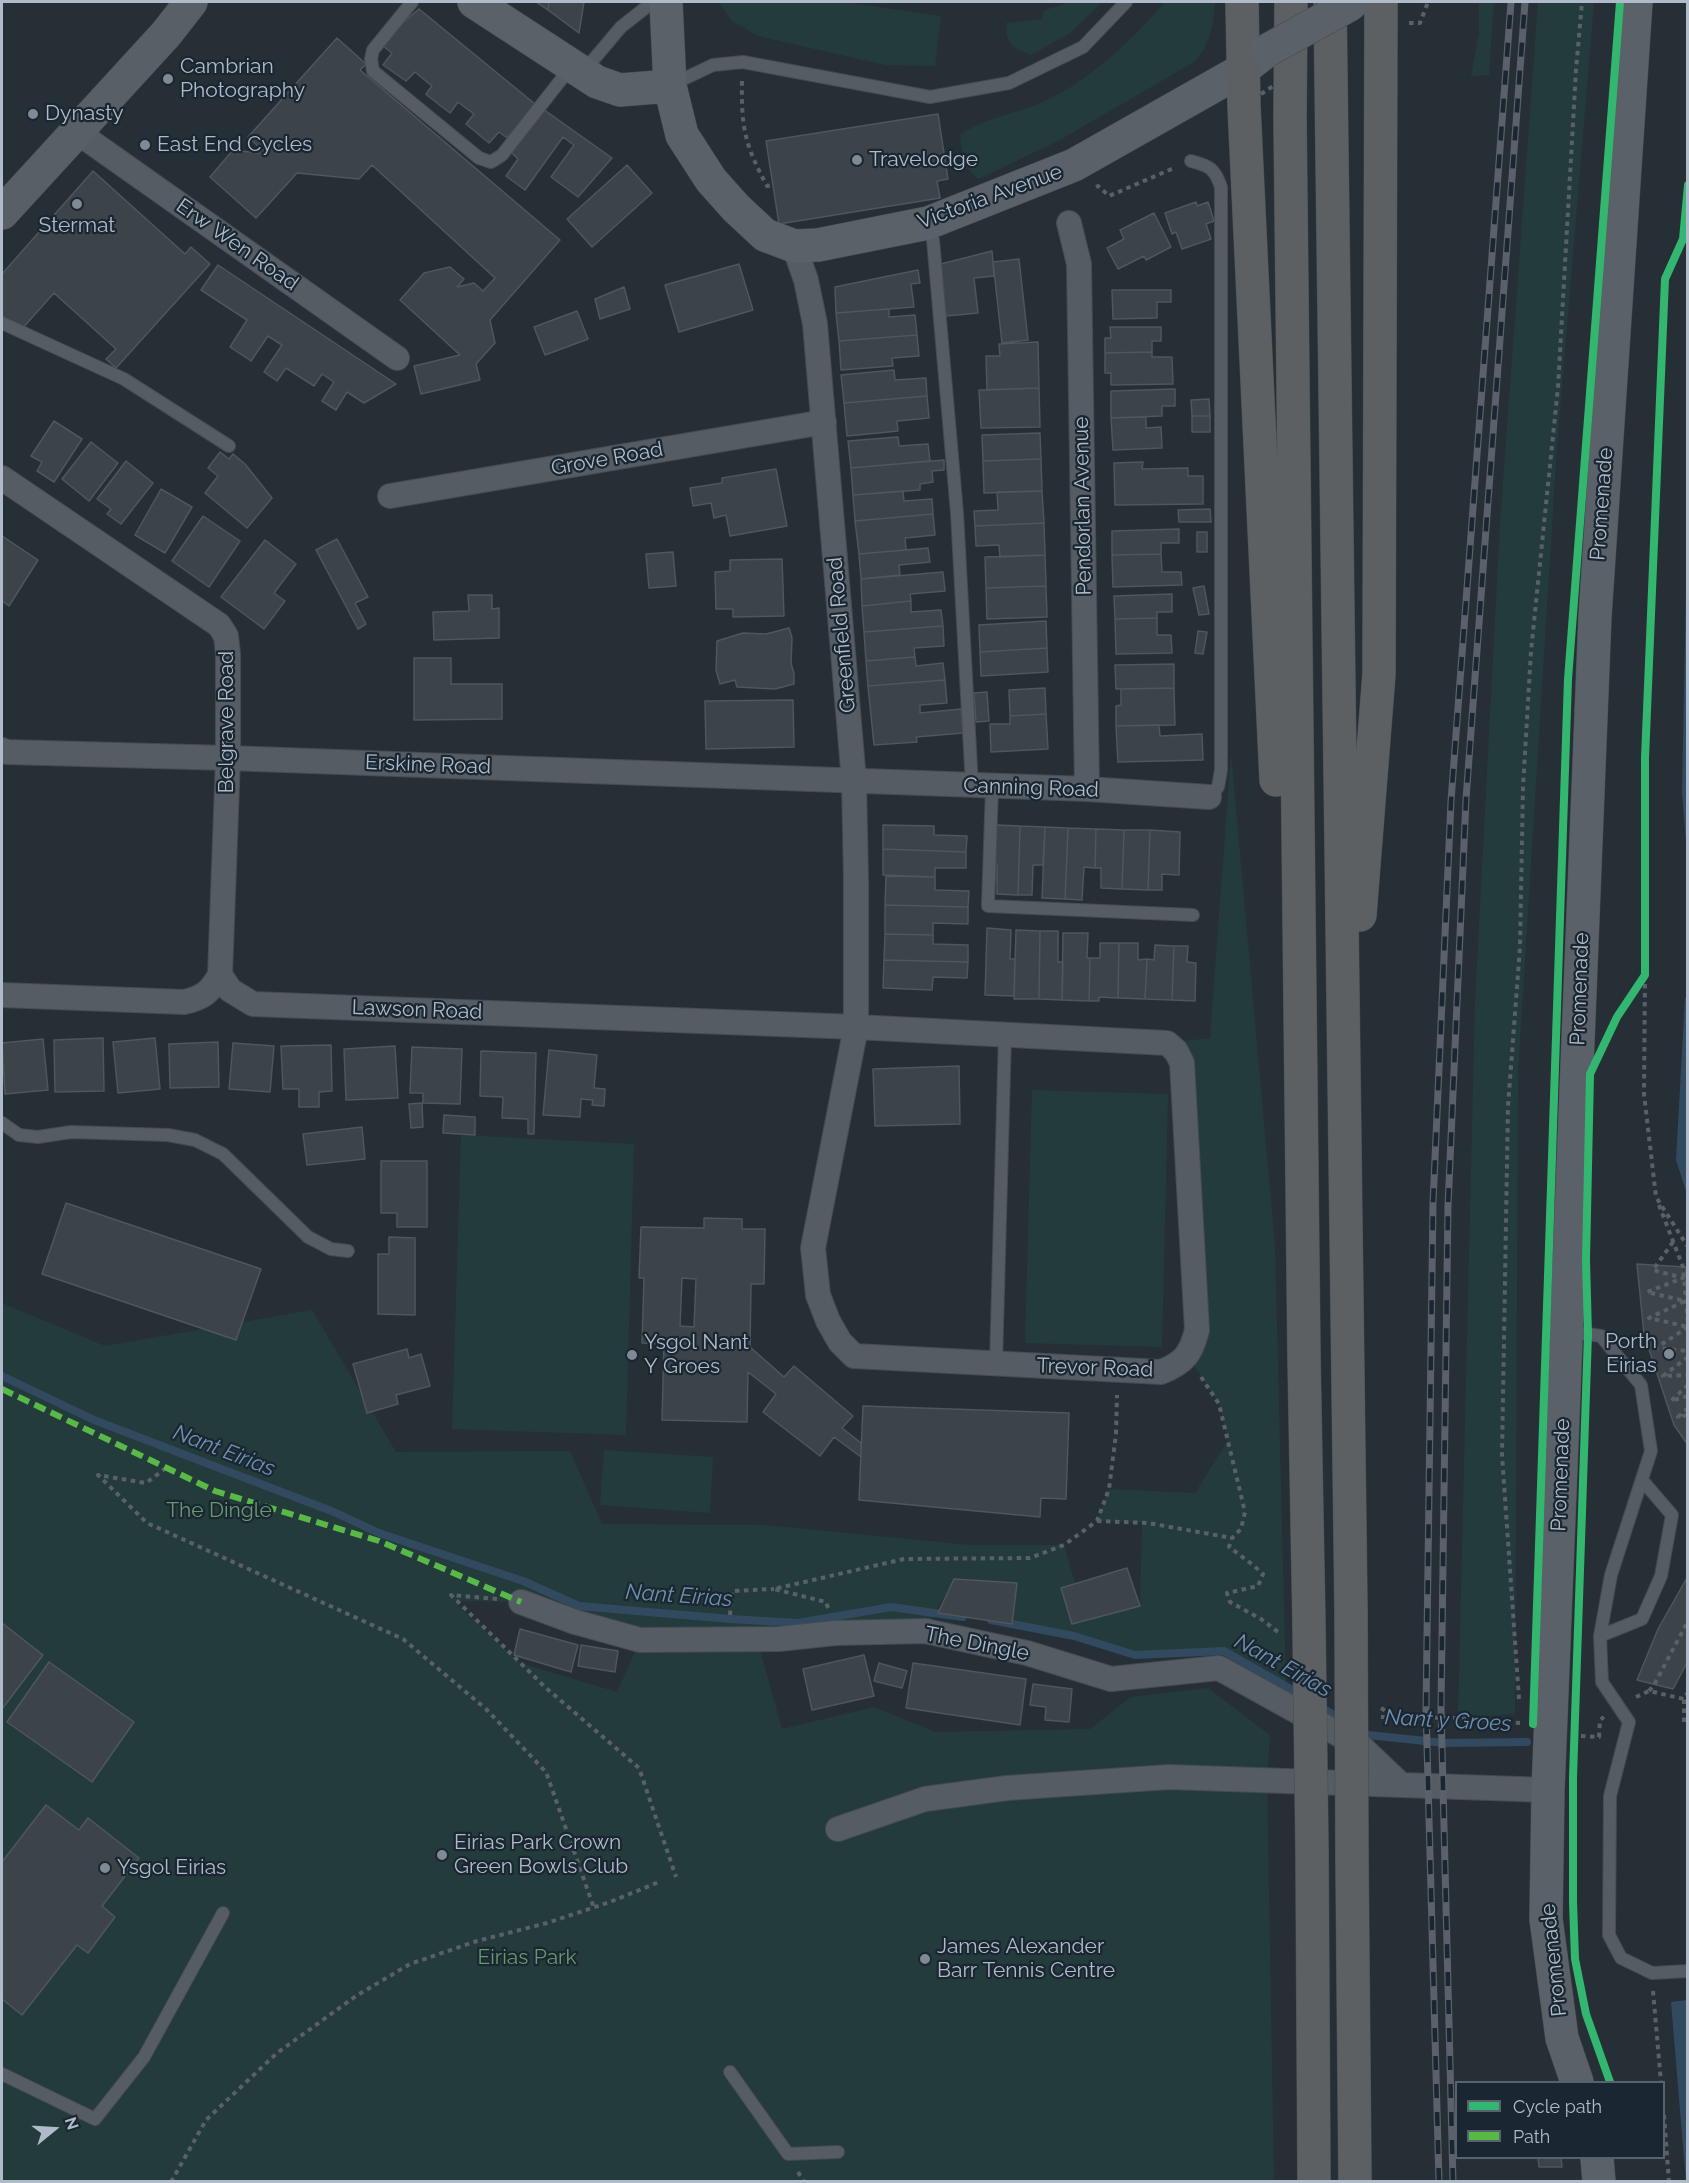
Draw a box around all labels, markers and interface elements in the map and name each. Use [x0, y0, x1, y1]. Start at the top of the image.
place label: Cambrian Photography [180, 54, 305, 104]
marker: Cambrian Photography [161, 72, 175, 86]
place label: Dynasty [45, 101, 124, 127]
marker: Dynasty [26, 107, 40, 121]
place label: East End Cycles [157, 132, 312, 158]
marker: East End Cycles [138, 138, 152, 152]
place label: Travelodge [869, 147, 978, 173]
marker: Travelodge [850, 153, 864, 167]
street label: Victoria Avenue [914, 159, 1066, 235]
street label: Erw Wen Road [171, 194, 303, 296]
marker: Stermat [70, 197, 84, 211]
place label: Stermat [39, 213, 115, 239]
street label: Pendorlan Avenue [1069, 416, 1097, 596]
street label: Grove Road [549, 437, 665, 481]
street label: Promenade [1585, 447, 1619, 561]
street label: Greenfield Road [823, 556, 861, 714]
street label: Belgrave Road [214, 651, 240, 793]
street label: Erskine Road [365, 750, 491, 780]
street label: Canning Road [963, 773, 1099, 803]
street label: Promenade [1565, 932, 1595, 1046]
street label: Lawson Road [351, 995, 483, 1025]
place label: Porth Eirias [1605, 1329, 1657, 1379]
place label: Ysgol Nant Y Groes [644, 1330, 749, 1380]
marker: Porth Eirias [1662, 1347, 1676, 1361]
marker: Ysgol Nant Y Groes [625, 1348, 639, 1362]
street label: Trevor Road [1036, 1353, 1154, 1383]
street label: Promenade [1546, 1418, 1576, 1532]
water label: Nant Eirias [169, 1419, 279, 1483]
park label: The Dingle [166, 1498, 272, 1524]
water label: Nant Eirias [625, 1579, 733, 1613]
street label: The Dingle [923, 1622, 1031, 1666]
water label: Nant Eirias [1230, 1628, 1336, 1704]
water label: Nant y Groes [1384, 1704, 1512, 1738]
place label: Eirias Park Crown Green Bowls Club [454, 1830, 628, 1880]
marker: Eirias Park Crown Green Bowls Club [435, 1848, 449, 1862]
place label: Ysgol Eirias [117, 1855, 226, 1881]
marker: Ysgol Eirias [98, 1861, 112, 1875]
street label: Promenade [1536, 1902, 1572, 2018]
place label: James Alexander Barr Tennis Centre [937, 1934, 1115, 1984]
park label: Eirias Park [477, 1945, 577, 1971]
marker: James Alexander Barr Tennis Centre [918, 1952, 932, 1966]
legend [1455, 2081, 1665, 2159]
text: Cycle path [1513, 2096, 1602, 2117]
north arrow [24, 2099, 84, 2159]
text: N [61, 2115, 83, 2132]
text: Path [1513, 2126, 1550, 2147]

